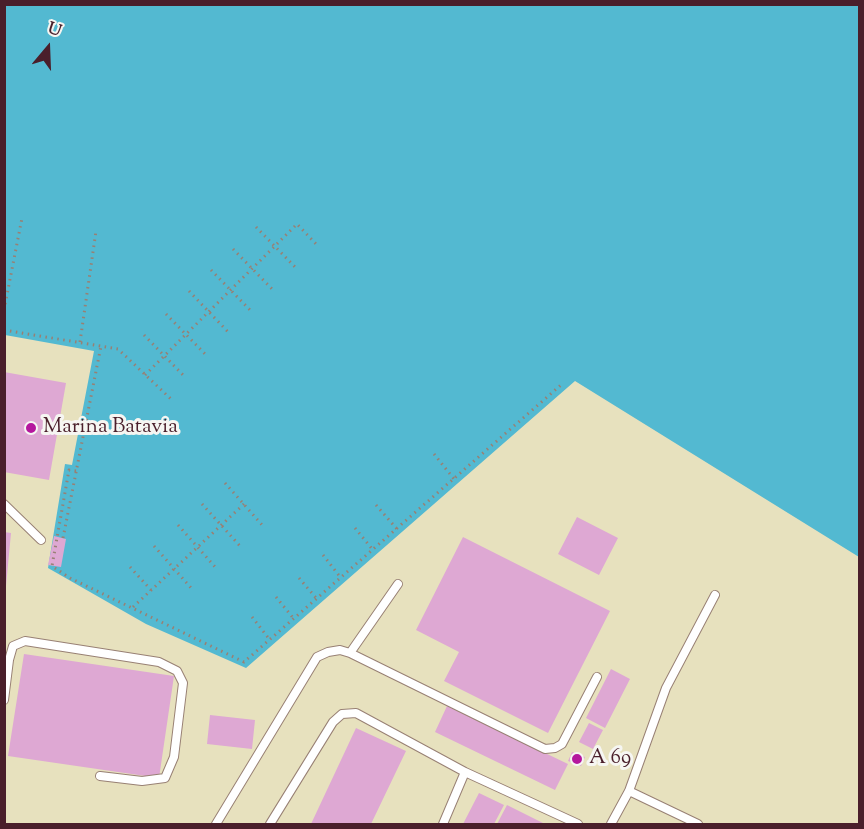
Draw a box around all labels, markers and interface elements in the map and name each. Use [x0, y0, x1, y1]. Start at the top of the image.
north arrow [18, 18, 78, 78]
text: U [44, 18, 64, 44]
place label: Marina Batavia [43, 415, 178, 441]
marker: Marina Batavia [24, 421, 38, 435]
place label: A 69 [589, 746, 631, 772]
marker: A 69 [570, 752, 584, 766]

